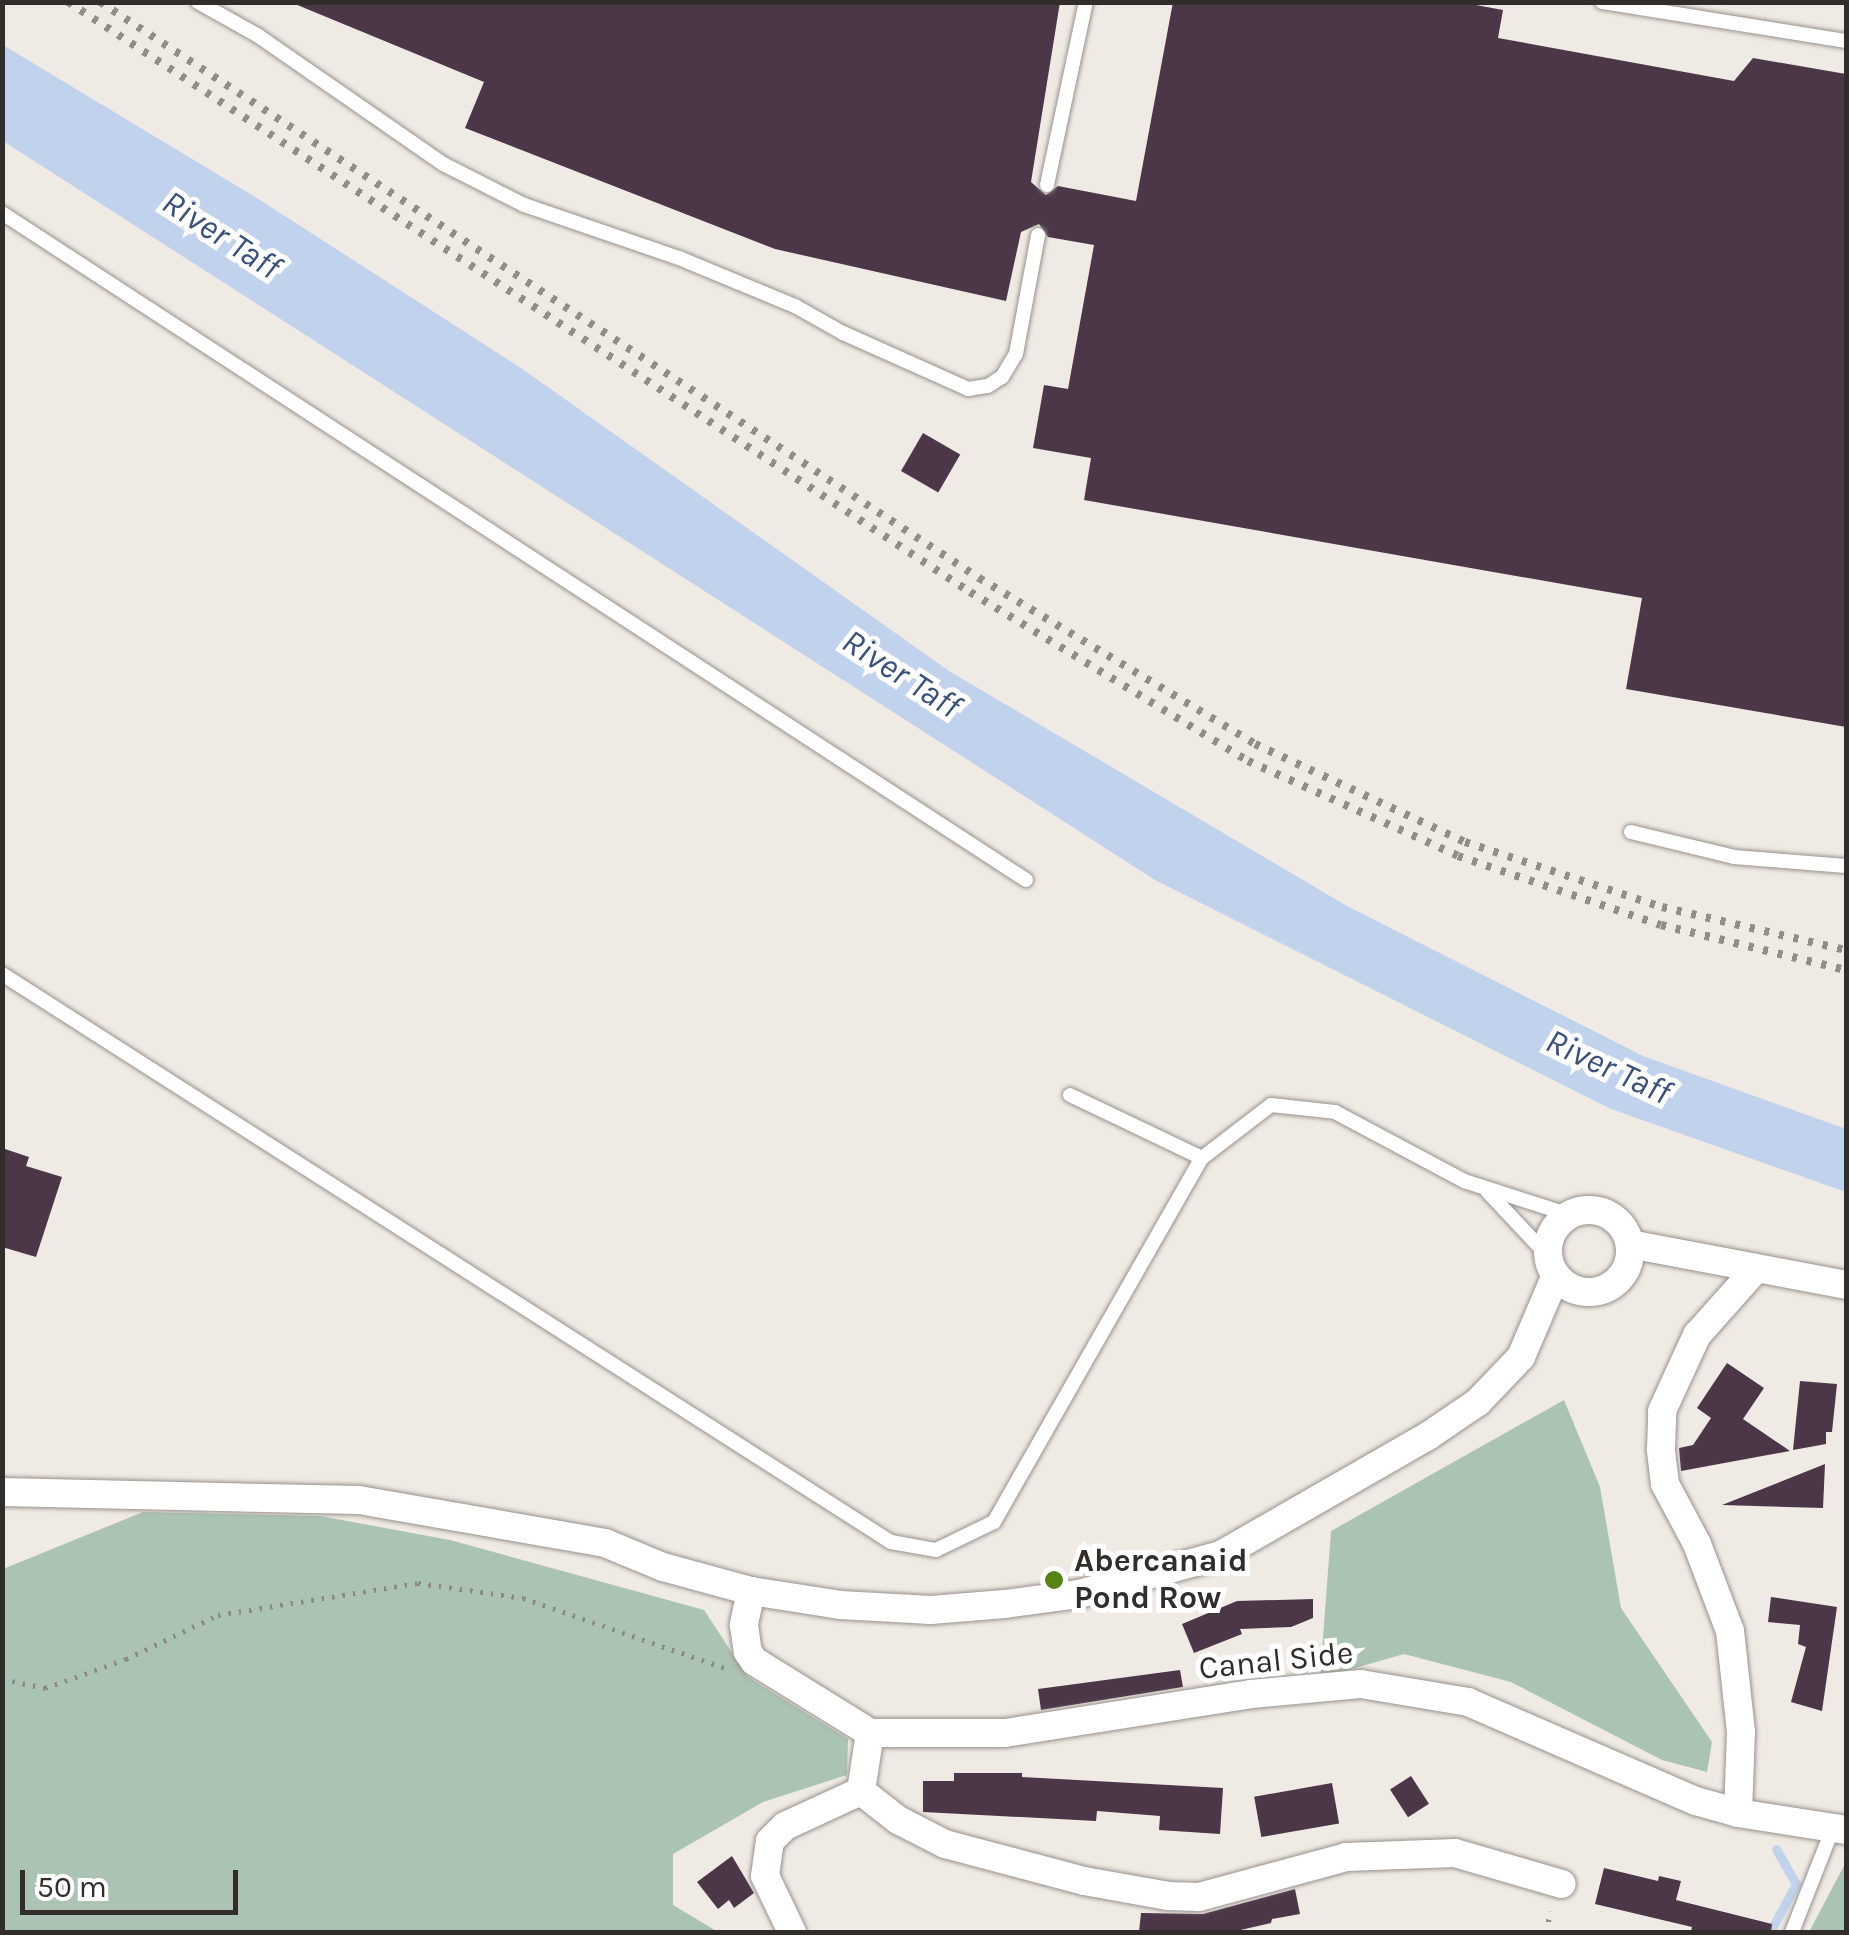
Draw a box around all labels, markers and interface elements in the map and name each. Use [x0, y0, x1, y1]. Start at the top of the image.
water label: River Taff [154, 181, 288, 289]
water label: River Taff [834, 620, 968, 728]
water label: River Taff [1539, 1020, 1677, 1114]
place label: Abercanaid Pond Row [1074, 1543, 1248, 1618]
marker: Abercanaid Pond Row [1043, 1569, 1065, 1591]
street label: Canal Side [1197, 1634, 1355, 1688]
scale bar [25, 1850, 242, 1912]
text: 50 m [37, 1869, 107, 1905]

